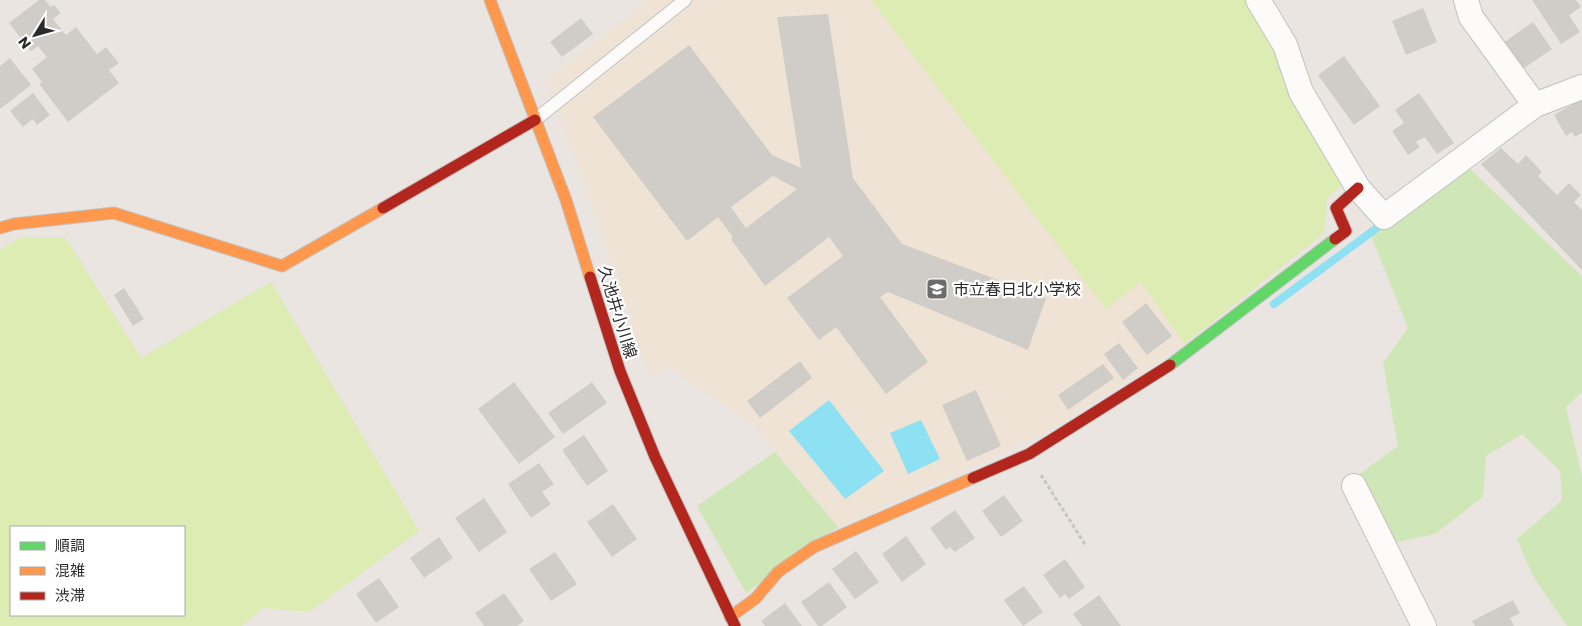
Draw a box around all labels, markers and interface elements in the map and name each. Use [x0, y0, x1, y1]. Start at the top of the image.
north arrow [10, 10, 60, 60]
text: N [13, 33, 36, 53]
street label: 久池井小川線 [592, 263, 643, 361]
school or university icon: 市立春日北小学校 [925, 277, 949, 301]
place label: 市立春日北小学校 [953, 278, 1081, 301]
legend [10, 526, 185, 616]
text: 順調 [55, 535, 85, 556]
text: 混雑 [55, 560, 85, 581]
text: 渋滞 [55, 585, 85, 606]

